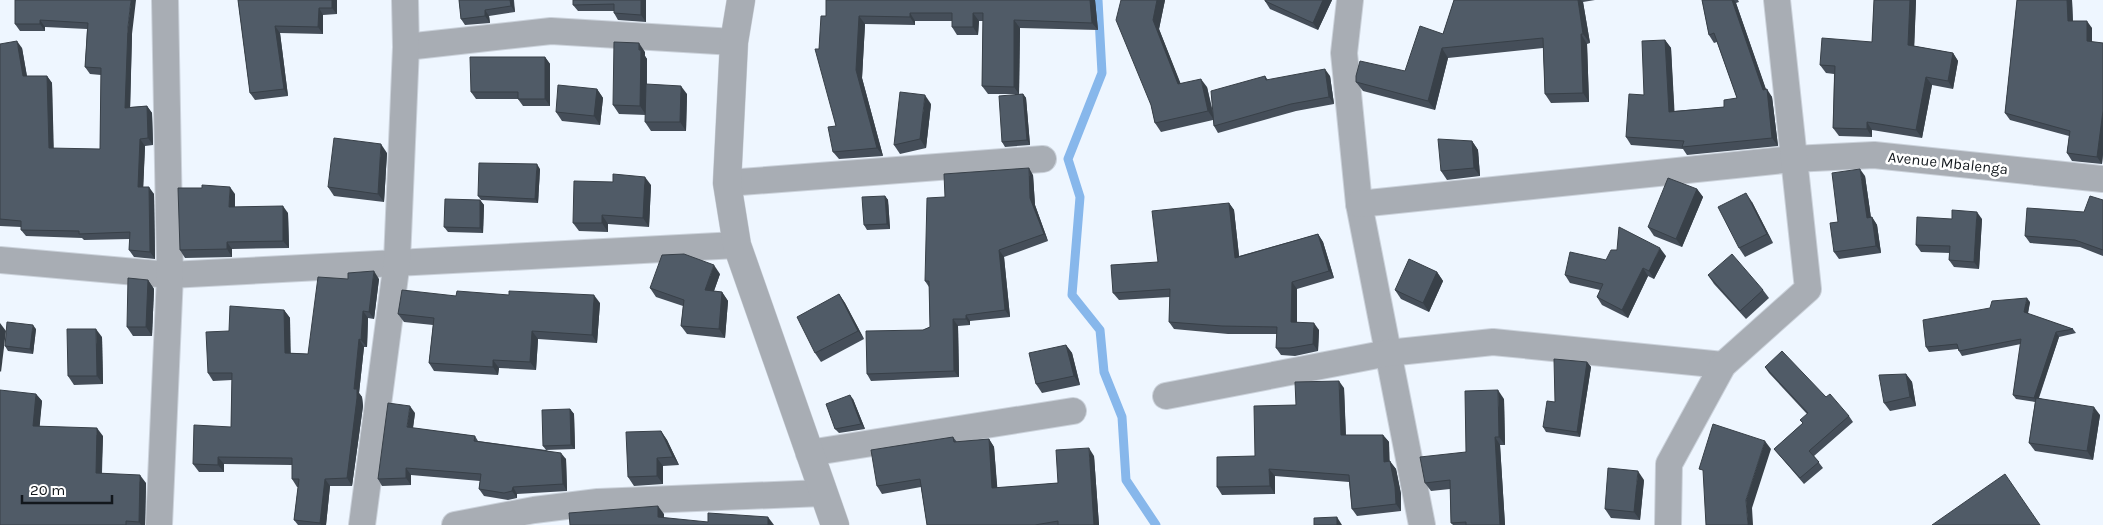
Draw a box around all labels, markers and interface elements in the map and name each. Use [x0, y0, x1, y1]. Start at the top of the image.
street label: Avenue Mbalenga [1887, 148, 2009, 178]
scale bar [22, 472, 112, 504]
text: 20 m [30, 481, 65, 499]

